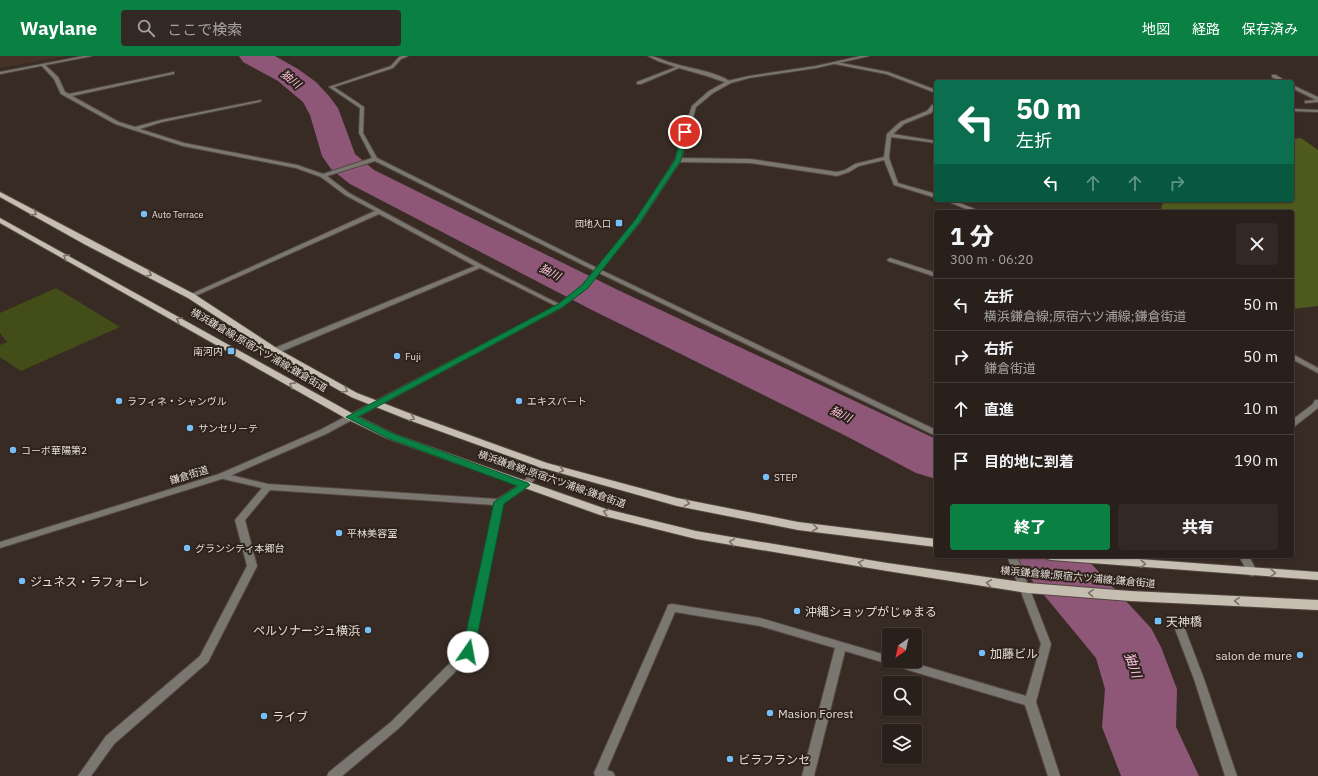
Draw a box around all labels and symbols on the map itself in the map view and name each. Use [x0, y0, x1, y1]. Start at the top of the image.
water label: 㹨川 [278, 67, 305, 92]
pin [668, 115, 702, 149]
one-way arrow [30, 209, 37, 216]
marker: Auto Terrace [139, 209, 149, 219]
place label: Auto Terrace [152, 209, 204, 220]
place label: 団地入口 [575, 218, 611, 229]
marker: 団地入口 [614, 218, 624, 228]
one-way arrow [63, 255, 70, 262]
water label: 㹨川 [537, 261, 564, 284]
one-way arrow [145, 269, 152, 277]
street label: 横浜鎌倉線;原宿六ツ浦線;鎌倉街道 [188, 305, 330, 395]
one-way arrow [176, 318, 183, 325]
place label: 南河内 [193, 345, 223, 358]
marker: 南河内 [226, 346, 236, 356]
place label: Fuji [405, 350, 421, 363]
marker: Fuji [392, 351, 402, 361]
one-way arrow [289, 382, 296, 390]
one-way arrow [341, 386, 348, 393]
place label: ラフィネ・シャンヴル [127, 395, 227, 408]
place label: エキスパート [527, 395, 587, 408]
marker: ラフィネ・シャンヴル [114, 396, 124, 406]
marker: エキスパート [514, 396, 524, 406]
water label: 㹨川 [828, 403, 855, 426]
one-way arrow [409, 413, 416, 421]
place label: サンセリーテ [198, 422, 258, 435]
marker: サンセリーテ [185, 423, 195, 433]
place label: コーポ華陽第2 [21, 444, 87, 457]
marker: コーポ華陽第2 [8, 445, 18, 455]
street label: 横浜鎌倉線;原宿六ツ浦線;鎌倉街道 [476, 447, 628, 511]
street label: 鎌倉街道 [168, 463, 210, 487]
one-way arrow [558, 466, 564, 474]
place label: STEP [774, 471, 797, 484]
marker: STEP [761, 472, 771, 482]
one-way arrow [684, 499, 690, 507]
one-way arrow [603, 508, 610, 517]
one-way arrow [811, 523, 818, 532]
place label: 平林美容室 [347, 527, 397, 540]
marker: 平林美容室 [334, 528, 344, 538]
one-way arrow [729, 538, 736, 546]
place label: グランシティ本郷台 [195, 542, 284, 555]
marker: グランシティ本郷台 [182, 543, 192, 553]
one-way arrow [858, 559, 864, 568]
one-way arrow [1140, 560, 1146, 569]
street label: 横浜鎌倉線;原宿六ツ浦線;鎌倉街道 [1000, 564, 1156, 590]
one-way arrow [1270, 569, 1276, 578]
place label: ジュネス・ラフォーレ [30, 574, 149, 589]
marker: ジュネス・ラフォーレ [17, 576, 27, 586]
one-way arrow [986, 579, 992, 588]
one-way arrow [1088, 588, 1094, 597]
one-way arrow [1234, 596, 1240, 605]
place label: 沖縄ショップがじゅまる [805, 604, 937, 619]
marker: 沖縄ショップがじゅまる [792, 606, 802, 616]
place label: 天神橋 [1166, 614, 1202, 629]
marker: 天神橋 [1153, 616, 1163, 626]
place label: ペルソナージュ横浜 [253, 623, 360, 638]
marker: ペルソナージュ横浜 [363, 625, 373, 635]
north arrow [882, 628, 922, 668]
position arrow [447, 631, 489, 673]
place label: 加藤ビル [990, 646, 1038, 661]
marker: 加藤ビル [977, 648, 987, 658]
place label: salon de mure [1216, 648, 1292, 663]
water label: 㹨川 [1121, 650, 1146, 682]
marker: salon de mure [1295, 650, 1305, 660]
place label: Masion Forest [778, 706, 853, 721]
marker: Masion Forest [765, 708, 775, 718]
place label: ライブ [272, 709, 308, 724]
marker: ライブ [259, 711, 269, 721]
place label: ビラフランセ [738, 752, 810, 767]
marker: ビラフランセ [725, 754, 735, 764]

